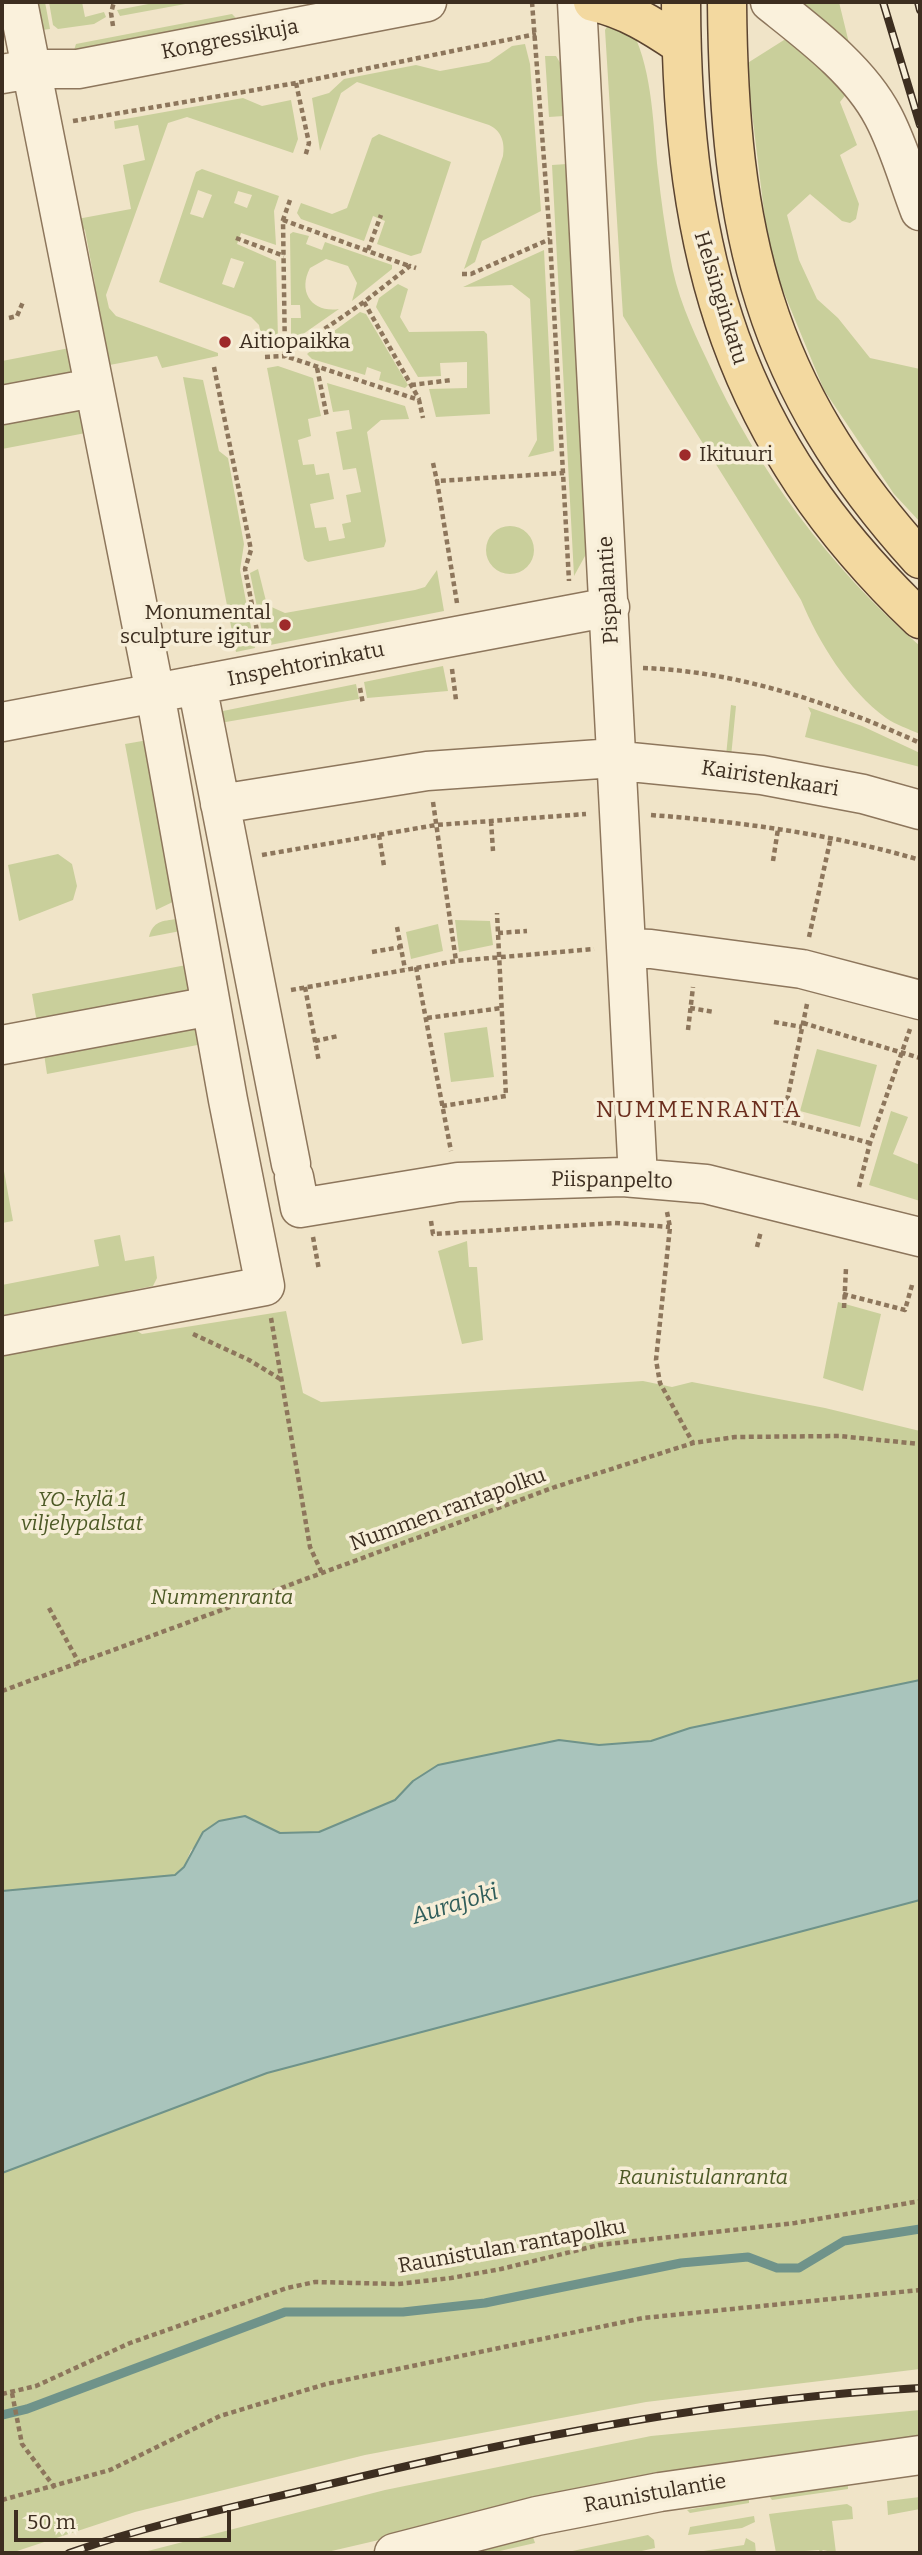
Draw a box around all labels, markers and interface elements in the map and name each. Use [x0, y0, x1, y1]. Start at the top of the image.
street label: Kongressikuja [159, 14, 301, 66]
street label: Helsinginkatu [688, 228, 752, 368]
place label: Aitiopaikka [239, 329, 350, 355]
marker: Aitiopaikka [217, 334, 233, 350]
place label: Ikituuri [699, 442, 773, 468]
marker: Ikituuri [677, 447, 693, 463]
street label: Pispalantie [594, 535, 624, 645]
place label: Monumental sculpture igitur [120, 600, 271, 650]
marker: Monumental sculpture igitur [277, 617, 293, 633]
street label: Inspehtorinkatu [225, 637, 387, 693]
street label: Kairistenkaari [700, 756, 840, 802]
district label: NUMMENRANTA [597, 1097, 801, 1125]
street label: Piispanpelto [551, 1167, 673, 1195]
street label: Nummen rantapolku [347, 1463, 549, 1557]
park label: YO-kylä 1 viljelypalstat [21, 1487, 143, 1537]
park label: Nummenranta [151, 1585, 293, 1611]
water label: Aurajoki [409, 1879, 501, 1931]
park label: Raunistulanranta [618, 2165, 788, 2191]
street label: Raunistulan rantapolku [396, 2215, 628, 2279]
street label: Raunistulantie [582, 2469, 728, 2519]
scale bar [18, 2496, 234, 2540]
text: 50 m [27, 2509, 76, 2535]

